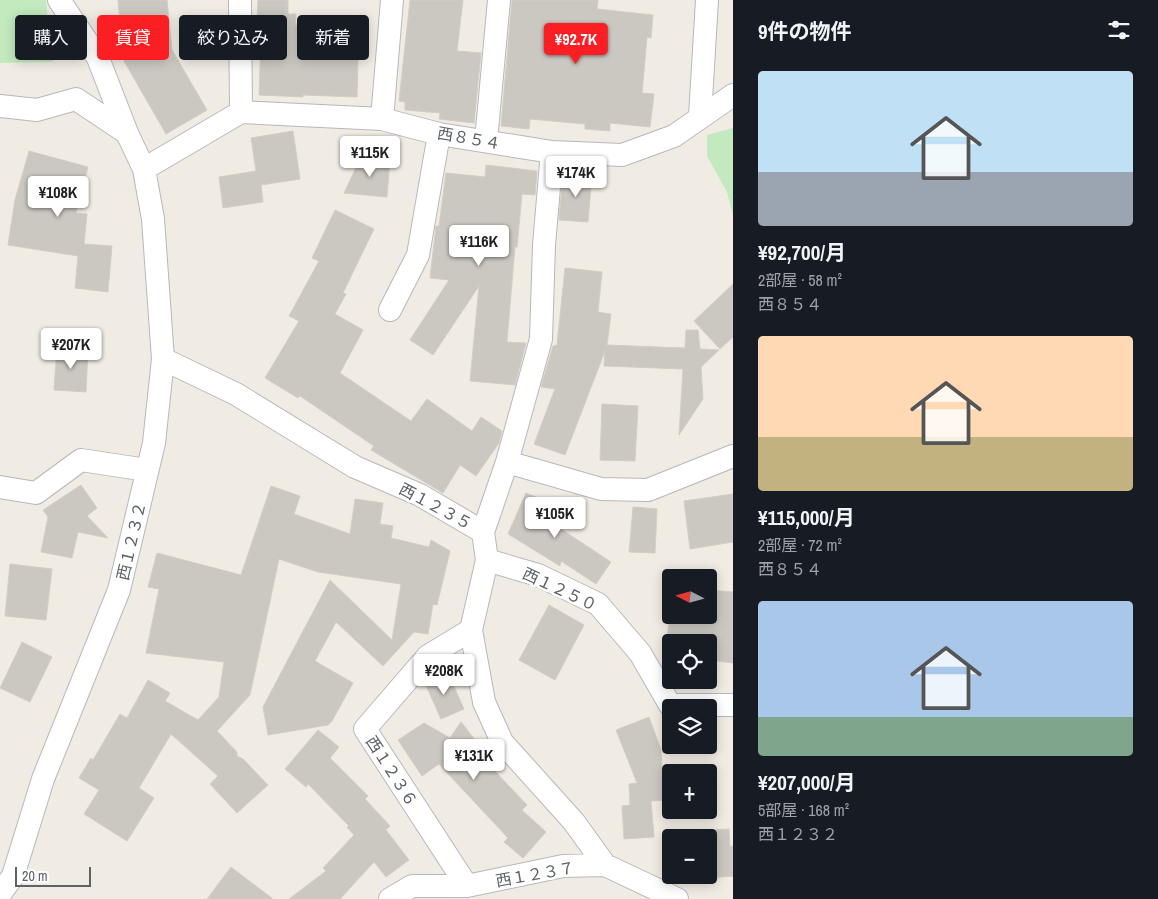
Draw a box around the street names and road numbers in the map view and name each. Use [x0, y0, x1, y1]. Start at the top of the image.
street label: 西８５４ [436, 122, 502, 154]
street label: 西１２３５ [396, 478, 476, 534]
street label: 西１２３２ [111, 500, 151, 582]
street label: 西１２５０ [519, 562, 601, 616]
street label: 西１２３６ [361, 731, 423, 811]
street label: 西１２３７ [494, 856, 576, 892]

